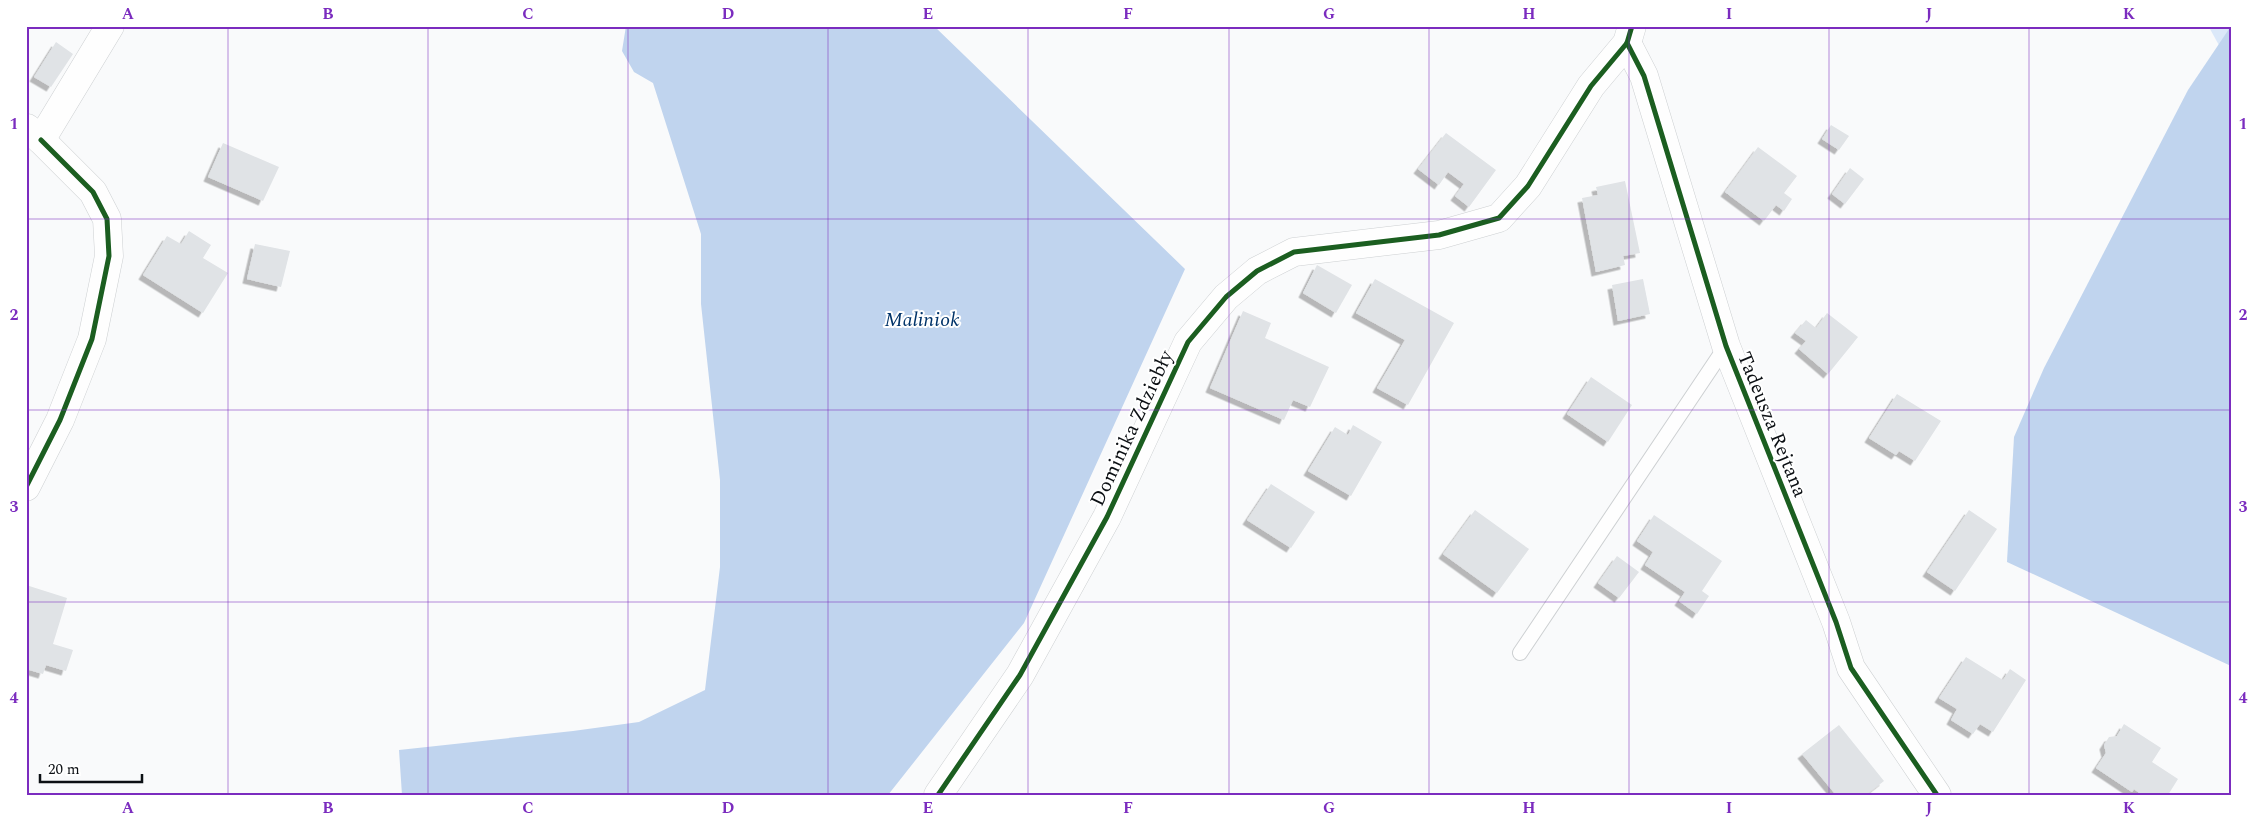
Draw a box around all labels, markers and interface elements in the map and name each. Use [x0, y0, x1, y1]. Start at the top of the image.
text: A [122, 2, 135, 26]
text: B [322, 2, 334, 26]
text: C [522, 2, 534, 26]
text: D [722, 2, 735, 26]
text: E [923, 2, 933, 26]
text: F [1123, 2, 1133, 26]
text: G [1323, 2, 1335, 26]
text: H [1522, 2, 1536, 26]
text: I [1726, 2, 1732, 26]
text: J [1926, 2, 1933, 26]
text: K [2123, 2, 2136, 26]
text: 1 [10, 112, 18, 136]
text: 1 [2239, 112, 2247, 136]
text: 2 [10, 303, 19, 327]
text: 2 [2239, 303, 2248, 327]
park label: Maliniok [885, 305, 960, 335]
street label: Dominika Zdziebły [1083, 344, 1182, 511]
street label: Tadeusza Rejtana [1729, 347, 1815, 502]
text: 3 [10, 495, 19, 519]
text: 3 [2239, 495, 2248, 519]
text: 4 [10, 686, 19, 710]
text: 4 [2239, 686, 2248, 710]
scale bar [40, 751, 142, 783]
text: 20 m [48, 758, 80, 781]
text: A [122, 796, 135, 820]
text: B [322, 796, 334, 820]
text: C [522, 796, 534, 820]
text: D [722, 796, 735, 820]
text: E [923, 796, 933, 820]
text: F [1123, 796, 1133, 820]
text: G [1323, 796, 1335, 820]
text: H [1522, 796, 1536, 820]
text: I [1726, 796, 1732, 820]
text: J [1926, 796, 1933, 820]
text: K [2123, 796, 2136, 820]

